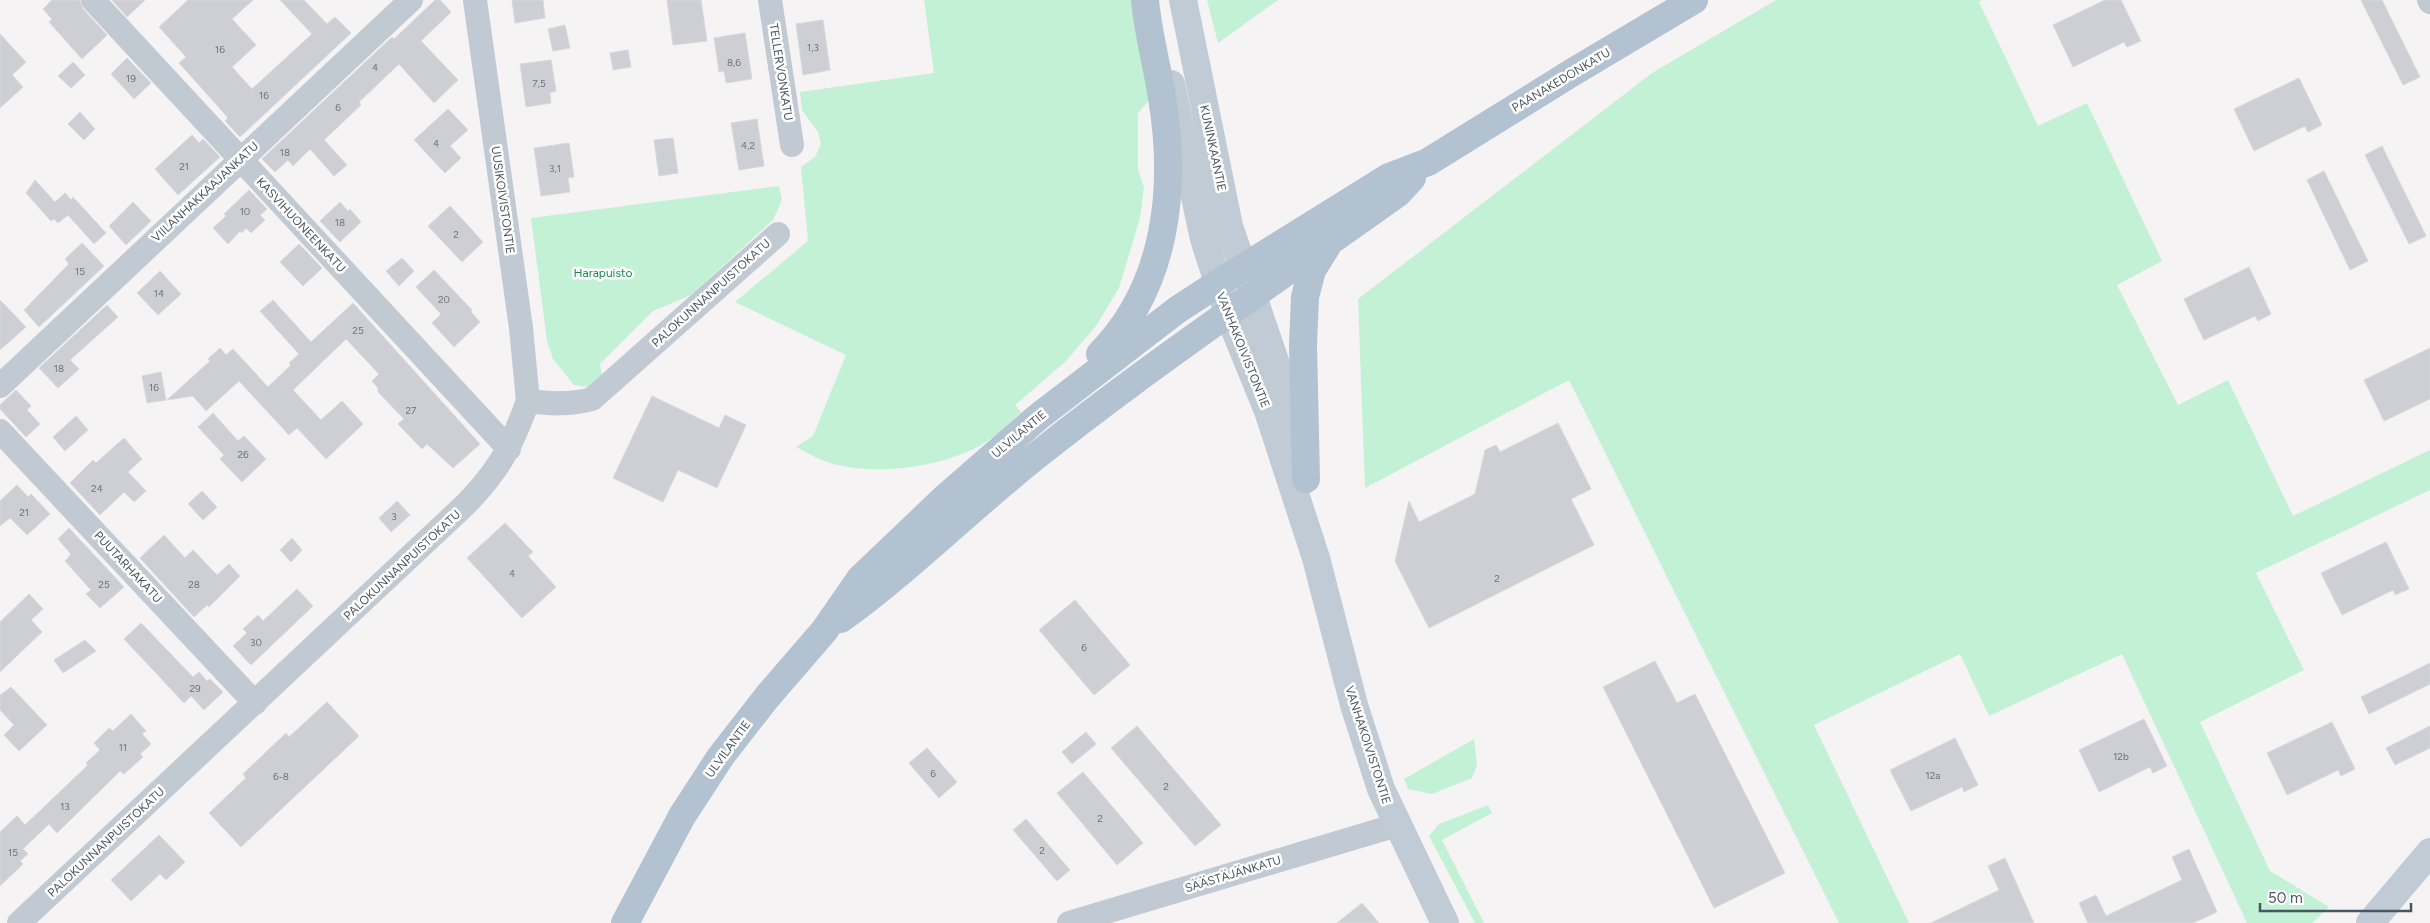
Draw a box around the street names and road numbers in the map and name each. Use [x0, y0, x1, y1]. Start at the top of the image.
street label: TELLERVONKATU [766, 22, 796, 122]
street label: PAANAKEDONKATU [1509, 45, 1613, 115]
street label: KUNINKAANTIE [1197, 104, 1229, 192]
street label: VIILANHAKKAAJANKATU [149, 139, 261, 245]
street label: UUSIKOIVISTONTIE [489, 145, 517, 255]
street label: KASVIHUONEENKATU [253, 175, 349, 275]
street label: PALOKUNNANPUISTOKATU [649, 236, 773, 350]
street label: VANHAKOIVISTONTIE [1213, 290, 1273, 410]
street label: ULVILANTIE [989, 407, 1049, 461]
street label: PALOKUNNANPUISTOKATU [341, 507, 463, 623]
street label: PUUTARHAKATU [91, 528, 165, 606]
street label: VANHAKOIVISTONTIE [1342, 684, 1394, 806]
street label: ULVILANTIE [703, 718, 753, 780]
street label: PALOKUNNANPUISTOKATU [45, 784, 167, 900]
street label: SÄÄSTÄJÄNKATU [1183, 853, 1283, 895]

